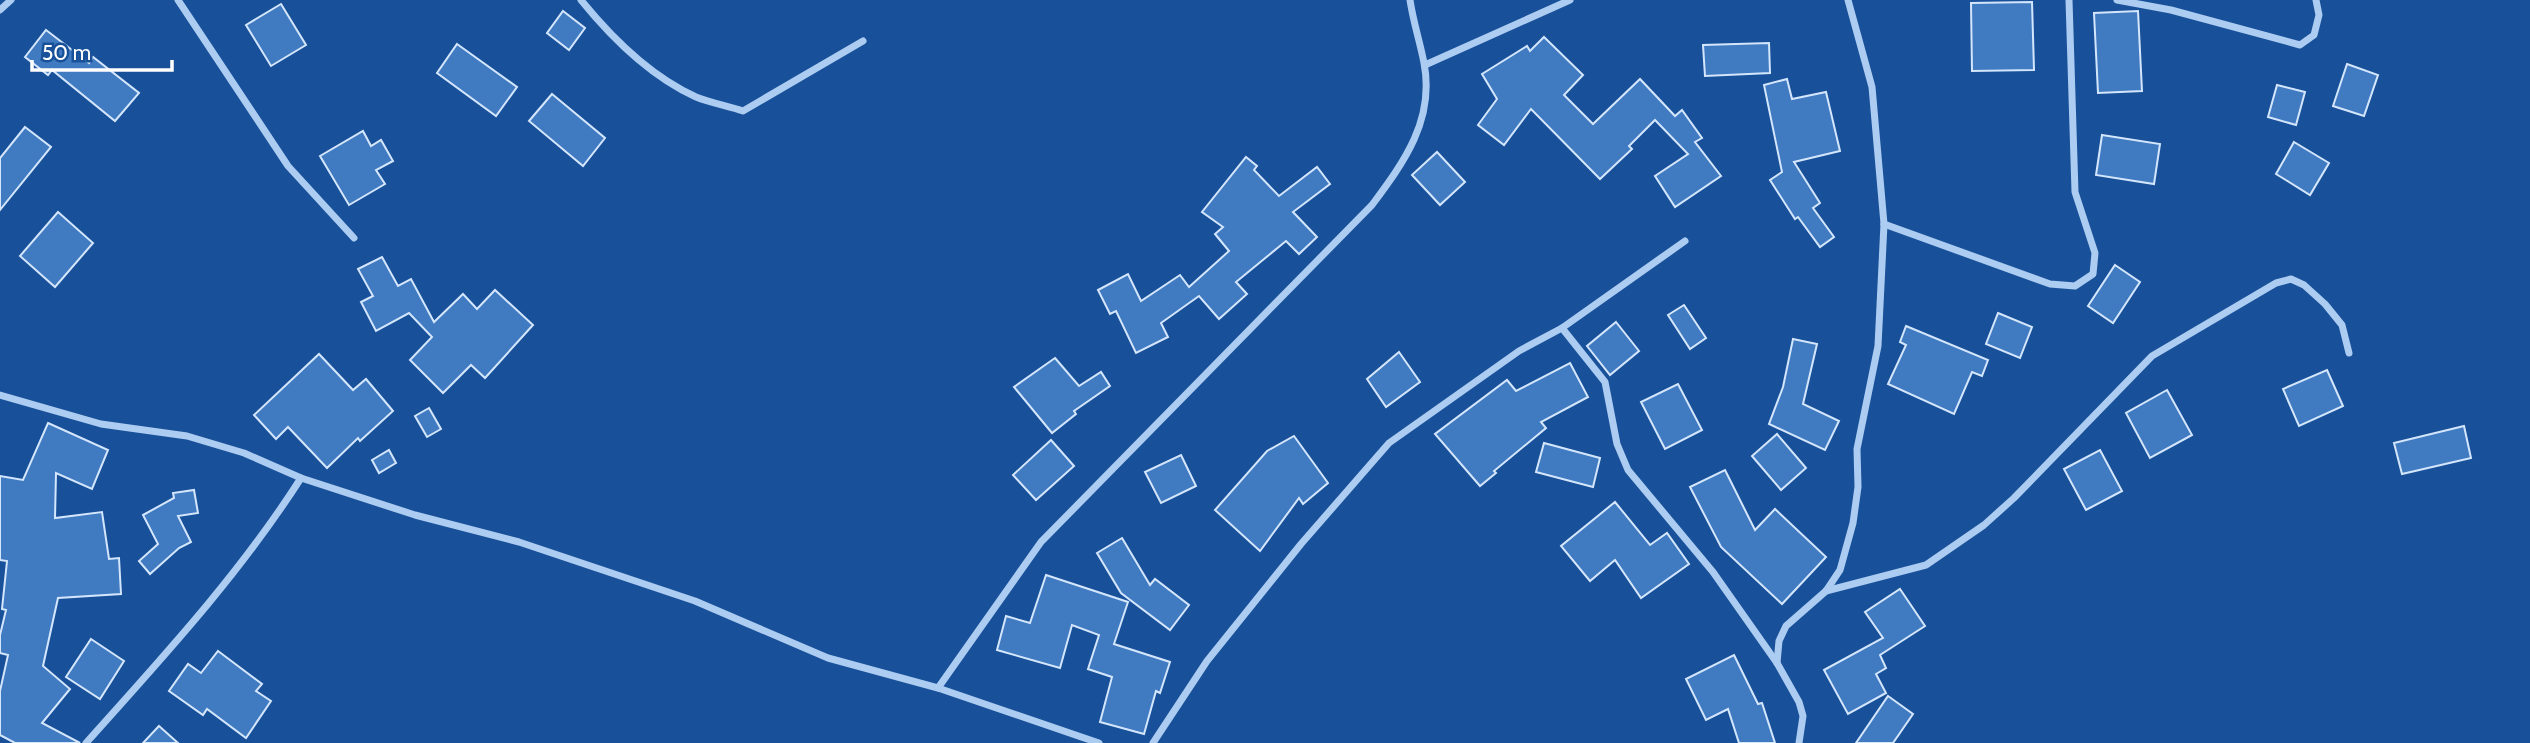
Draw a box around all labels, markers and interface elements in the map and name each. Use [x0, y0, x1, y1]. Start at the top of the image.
scale bar [32, 28, 172, 72]
text: 50 m [42, 40, 91, 65]

